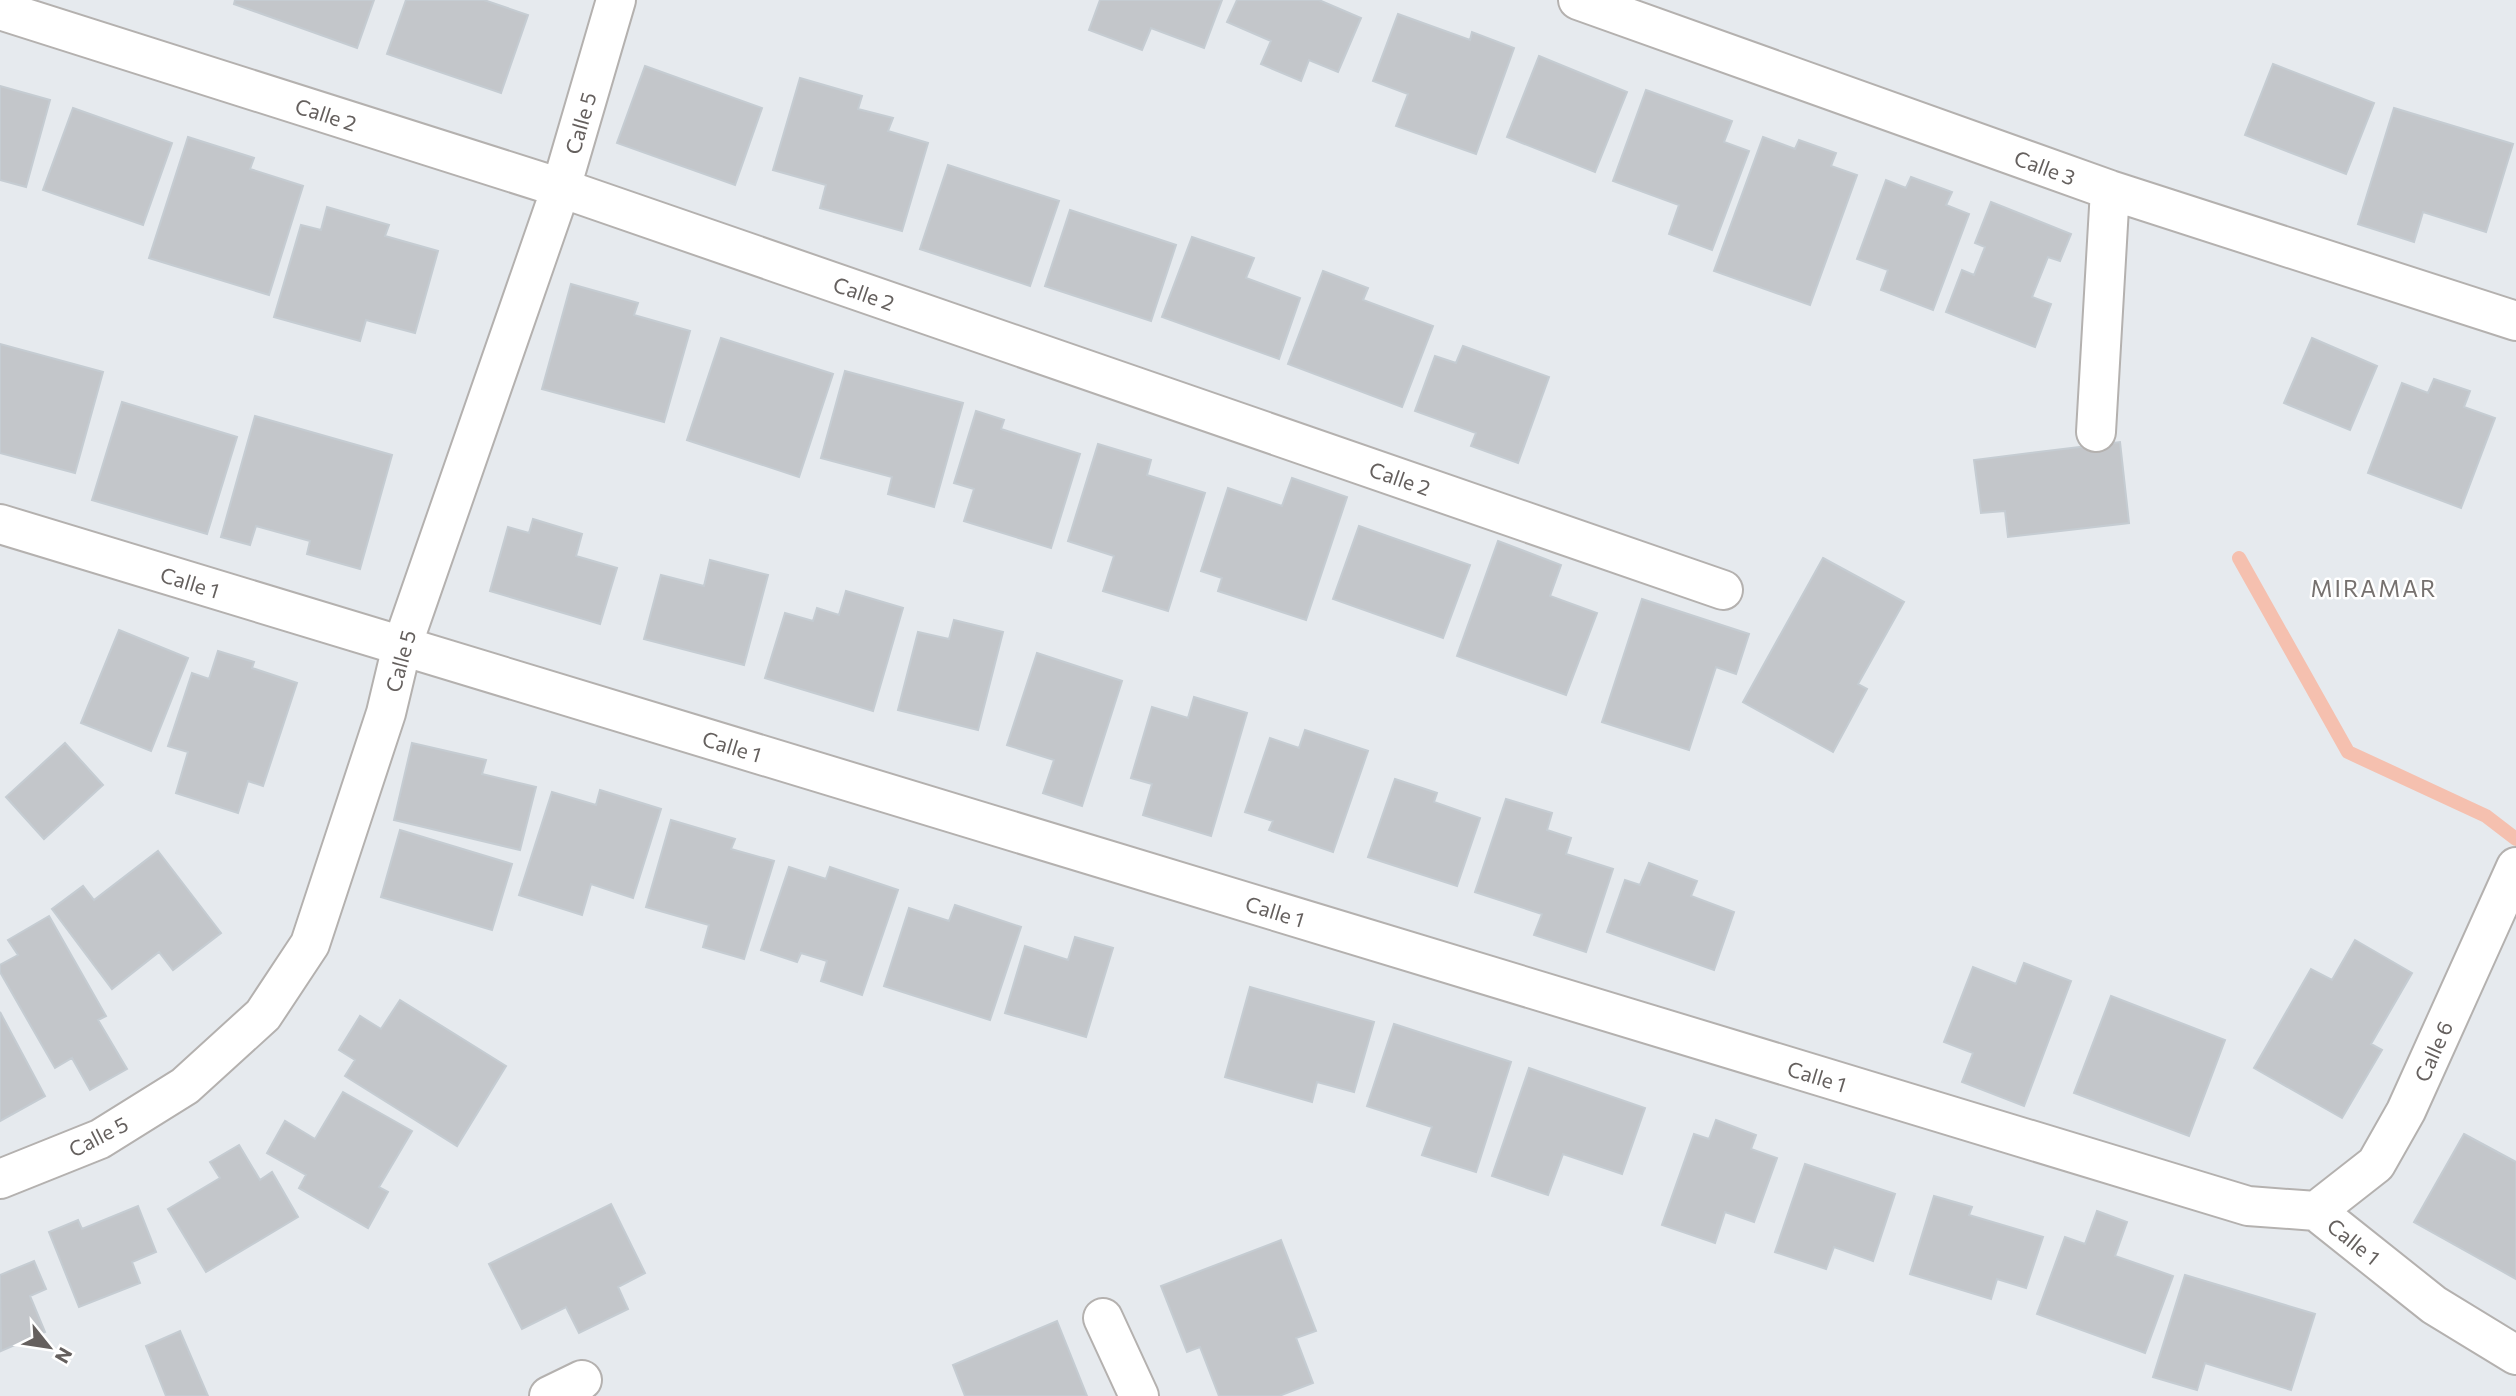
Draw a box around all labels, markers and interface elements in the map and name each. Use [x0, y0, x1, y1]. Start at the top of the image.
street label: Calle 5 [559, 89, 601, 157]
street label: Calle 2 [292, 92, 360, 136]
street label: Calle 3 [2011, 144, 2079, 190]
street label: Calle 2 [830, 271, 898, 315]
street label: Calle 2 [1366, 456, 1434, 500]
street label: Calle 1 [158, 561, 222, 603]
district label: MIRAMAR [2310, 574, 2438, 602]
street label: Calle 5 [380, 627, 420, 695]
street label: Calle 1 [700, 725, 764, 767]
street label: Calle 1 [1243, 890, 1307, 932]
street label: Calle 6 [2409, 1017, 2457, 1085]
street label: Calle 1 [1785, 1055, 1849, 1097]
street label: Calle 5 [64, 1111, 132, 1161]
street label: Calle 1 [2323, 1212, 2385, 1270]
north arrow [14, 1312, 84, 1382]
text: N [51, 1344, 78, 1368]

